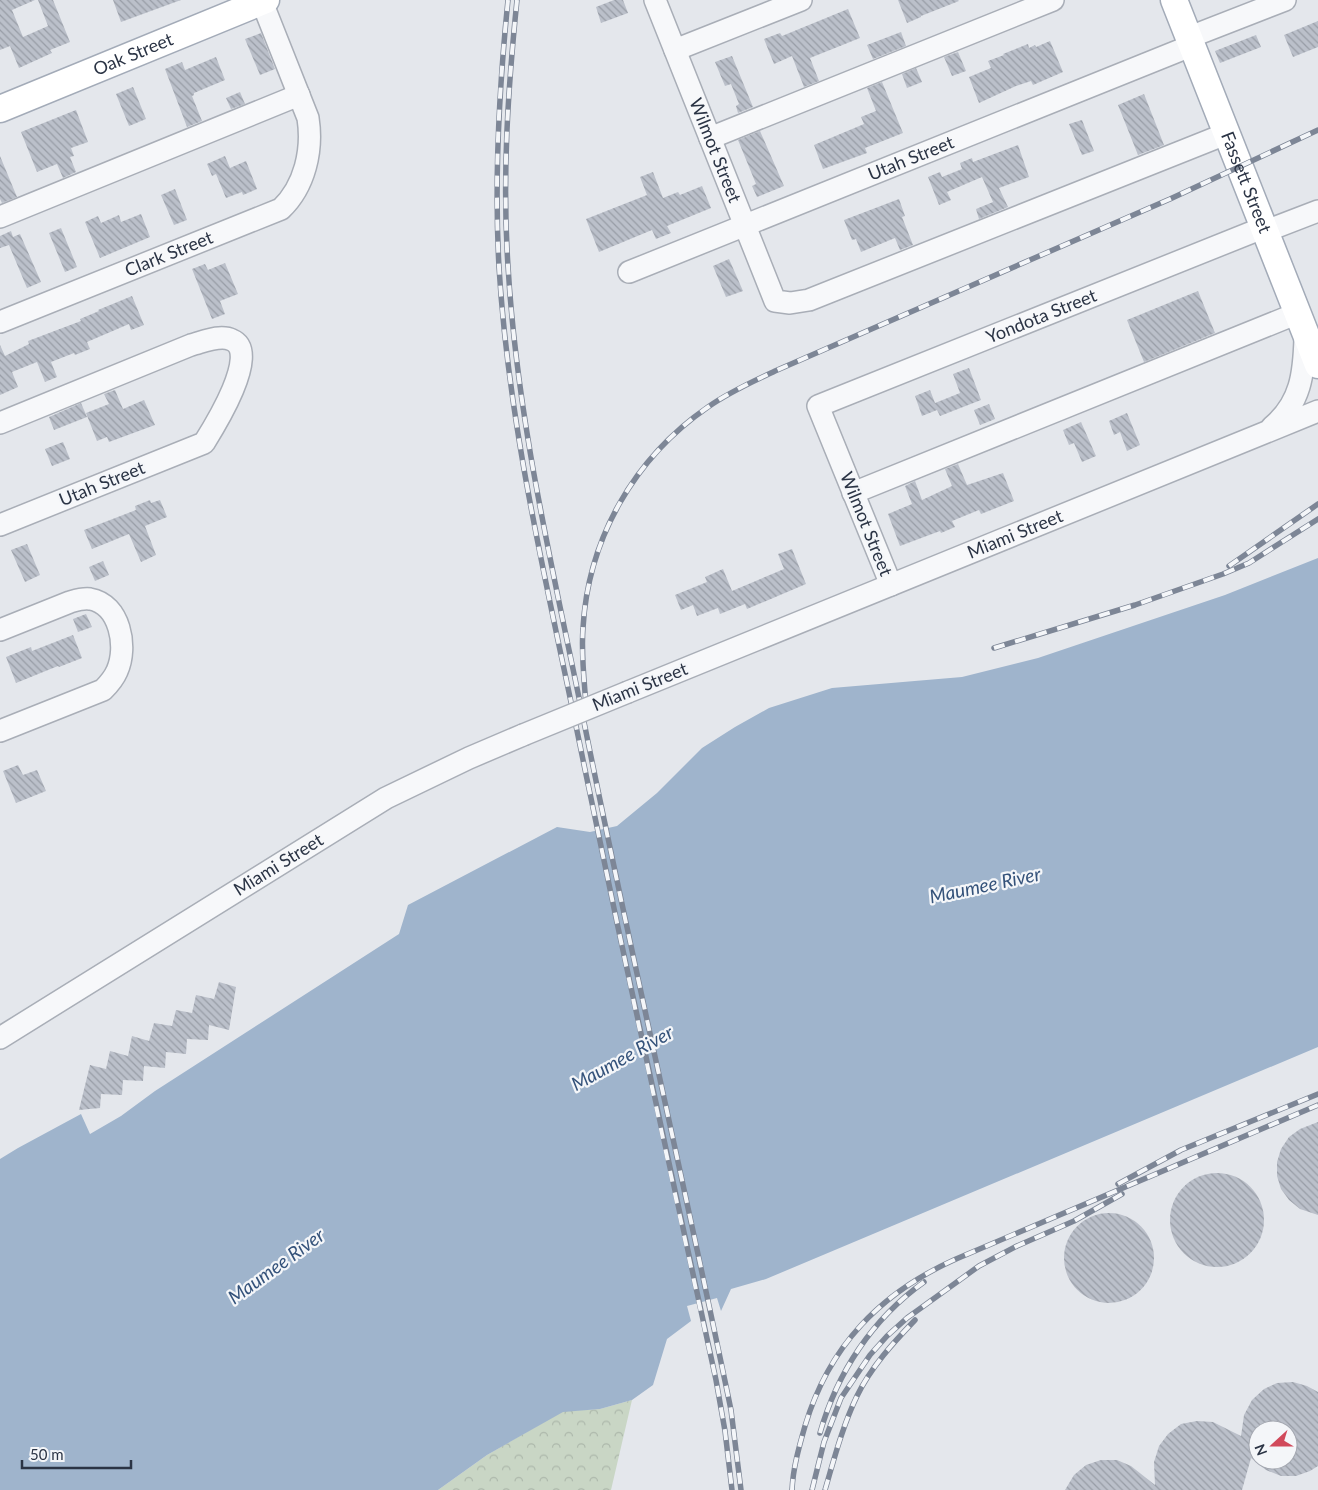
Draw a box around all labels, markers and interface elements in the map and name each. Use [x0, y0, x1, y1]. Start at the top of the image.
street label: Oak Street [90, 27, 177, 80]
street label: Wilmot Street [685, 95, 747, 206]
street label: Fassett Street [1217, 128, 1277, 236]
street label: Utah Street [865, 130, 957, 185]
street label: Clark Street [121, 225, 216, 281]
street label: Yondota Street [983, 283, 1100, 348]
street label: Utah Street [56, 456, 148, 510]
street label: Wilmot Street [836, 468, 898, 579]
street label: Miami Street [964, 504, 1066, 563]
street label: Miami Street [589, 657, 691, 715]
street label: Miami Street [229, 828, 327, 900]
water label: Maumee River [927, 861, 1043, 908]
water label: Maumee River [567, 1020, 677, 1095]
water label: Maumee River [223, 1223, 329, 1308]
north arrow [1248, 1420, 1298, 1470]
scale bar [22, 1438, 131, 1470]
text: N [1251, 1442, 1270, 1458]
text: 50 m [30, 1445, 64, 1463]

